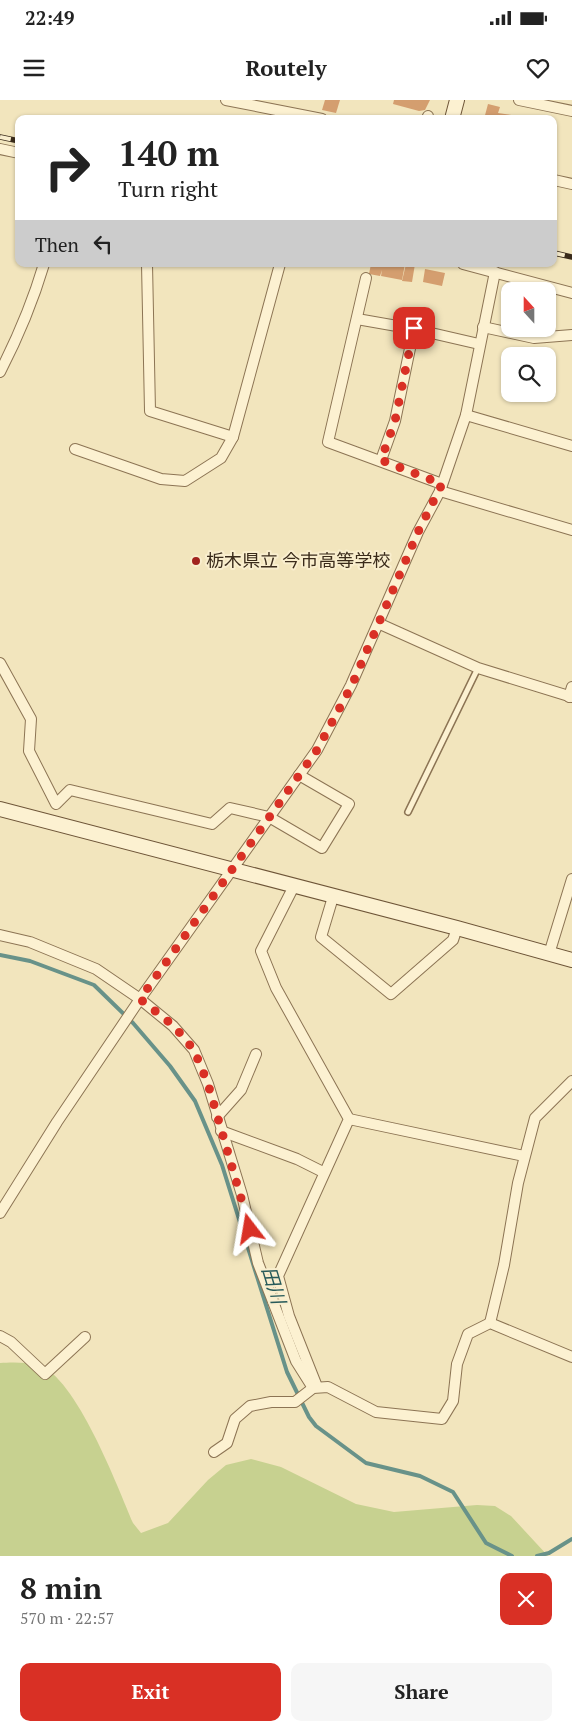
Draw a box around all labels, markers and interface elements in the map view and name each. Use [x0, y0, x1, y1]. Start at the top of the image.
text: 22:49 [25, 5, 74, 30]
text: Routely [245, 53, 327, 82]
icon: menu [20, 54, 48, 82]
icon: heart [524, 54, 552, 82]
text: 140 m [118, 130, 219, 176]
icon: right [35, 135, 100, 200]
text: Turn right [118, 174, 218, 203]
icon: left [89, 230, 117, 258]
text: Then [35, 232, 79, 257]
north arrow [501, 282, 556, 338]
map controls [501, 282, 556, 402]
pin [393, 307, 435, 349]
icon: arrive [400, 314, 428, 342]
button: search [501, 347, 556, 402]
place label: 栃木県立 今市高等学校 [206, 548, 390, 572]
marker: 栃木県立 今市高等学校 [190, 555, 202, 567]
position arrow [223, 1202, 275, 1254]
water label: 田川 [257, 1263, 293, 1309]
text: 8 min [20, 1568, 102, 1608]
button: close [500, 1573, 552, 1625]
text: 570 m · 22:57 [20, 1607, 114, 1629]
button: Exit [20, 1663, 281, 1721]
button: Share [291, 1663, 552, 1721]

